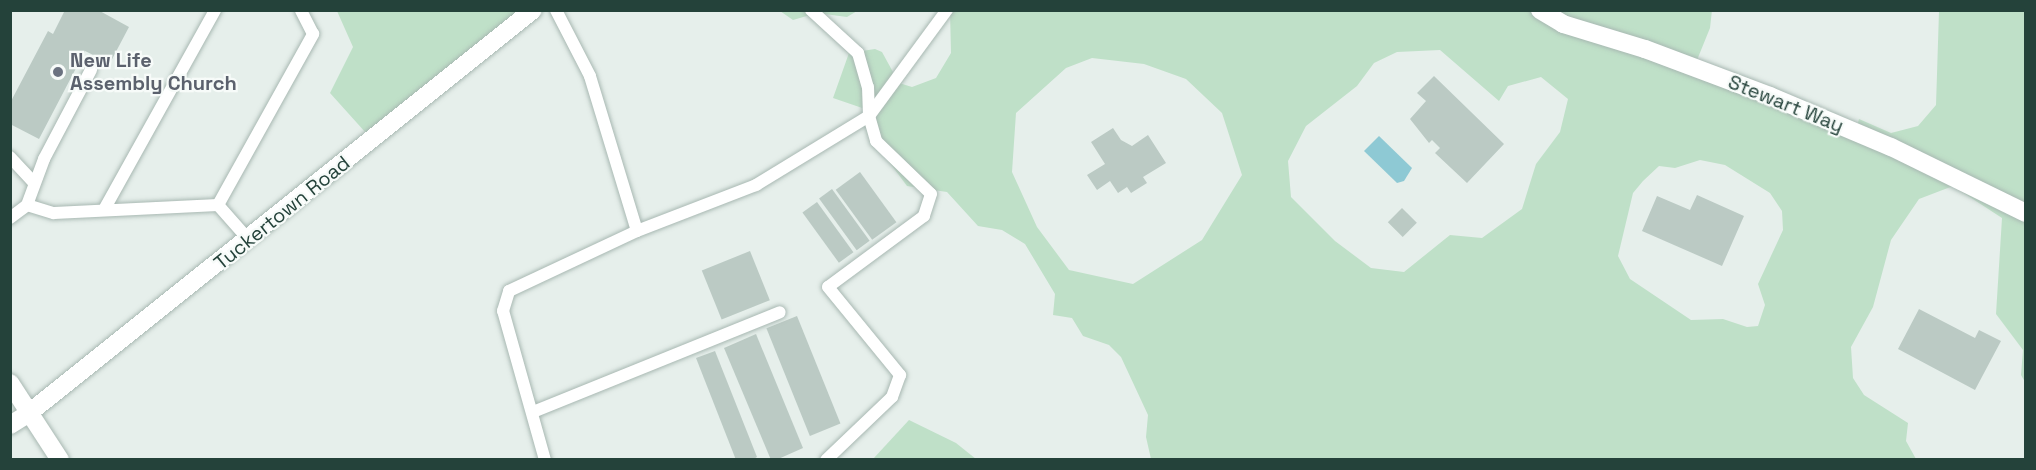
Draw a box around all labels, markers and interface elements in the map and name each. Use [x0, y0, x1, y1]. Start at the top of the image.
place label: New Life Assembly Church [70, 48, 237, 95]
marker: New Life Assembly Church [51, 65, 65, 79]
street label: Stewart Way [1725, 70, 1847, 138]
street label: Tuckertown Road [209, 151, 355, 275]

